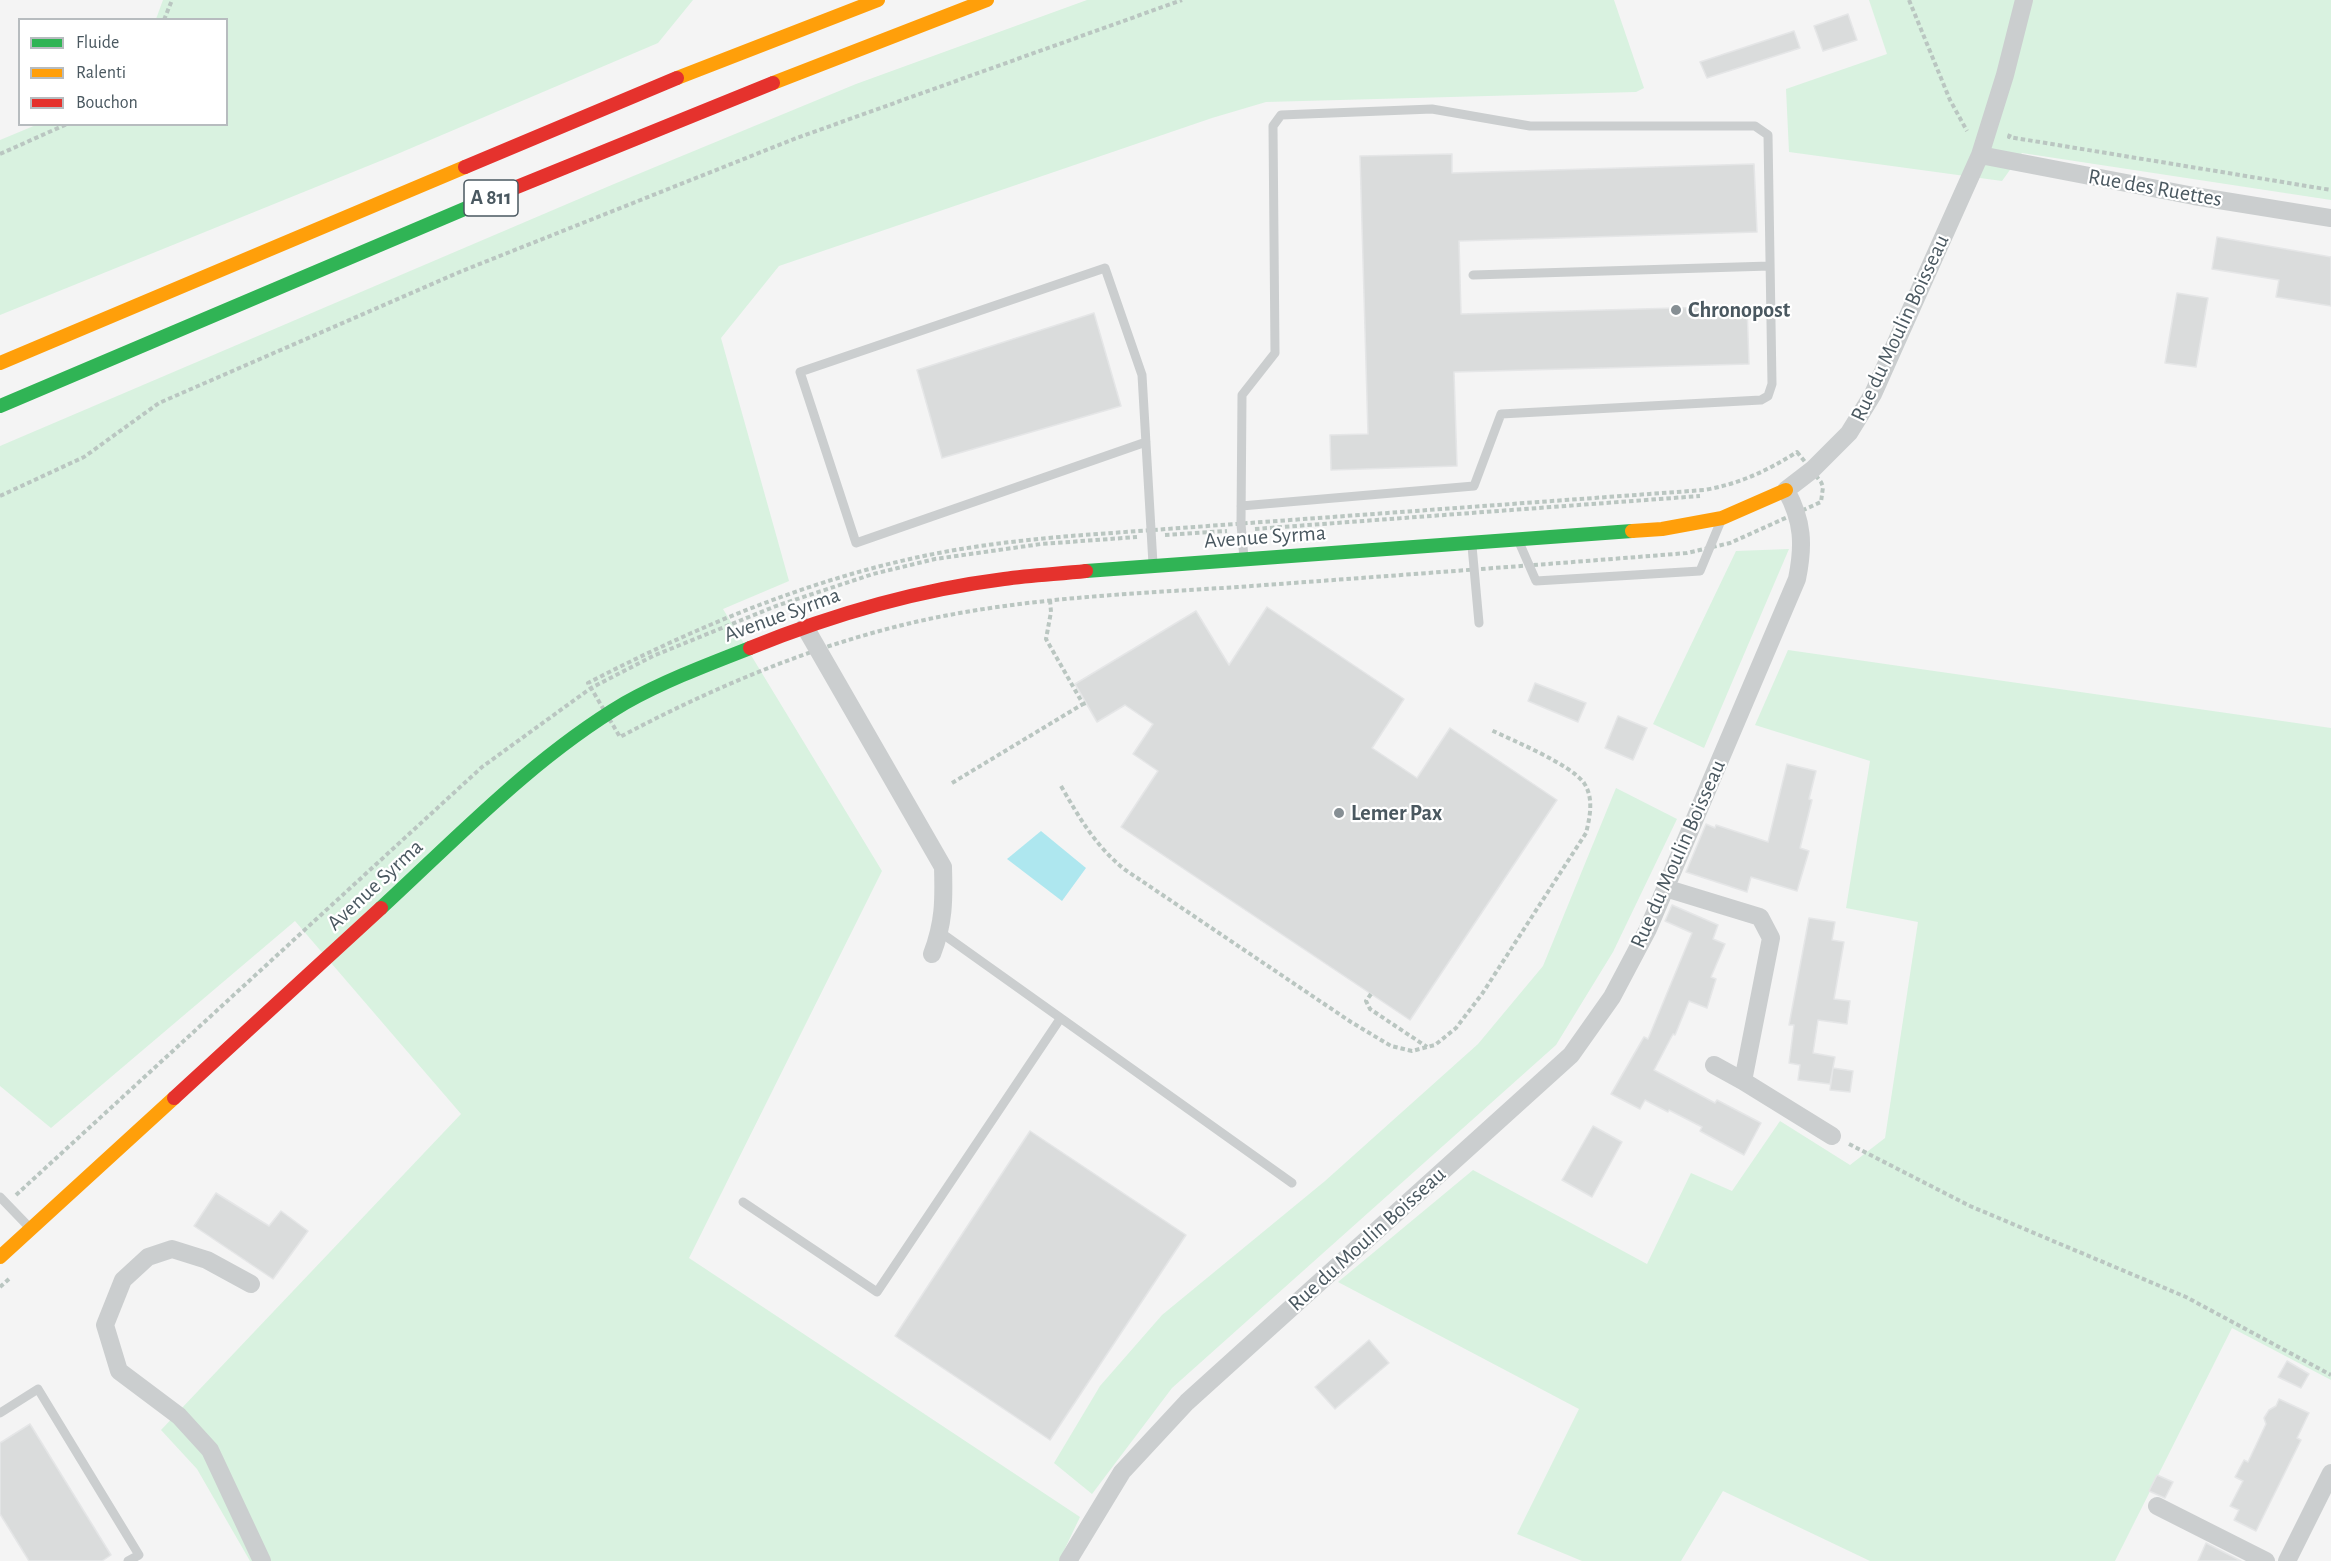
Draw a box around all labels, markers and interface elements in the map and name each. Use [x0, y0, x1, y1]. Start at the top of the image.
legend [18, 18, 228, 126]
text: Fluide [76, 34, 119, 52]
text: Ralenti [76, 64, 126, 82]
text: Bouchon [76, 94, 138, 112]
street label: Rue des Ruettes [2086, 163, 2224, 213]
road number: A 811 [464, 180, 518, 216]
street label: Rue du Moulin Boisseau [1845, 230, 1955, 426]
place label: Chronopost [1688, 297, 1790, 323]
marker: Chronopost [1669, 303, 1683, 317]
street label: Avenue Syrma [1203, 520, 1327, 554]
street label: Avenue Syrma [720, 582, 844, 648]
street label: Rue du Moulin Boisseau [1625, 756, 1731, 952]
place label: Lemer Pax [1351, 800, 1442, 826]
marker: Lemer Pax [1332, 806, 1346, 820]
street label: Avenue Syrma [321, 834, 429, 936]
street label: Rue du Moulin Boisseau [1283, 1161, 1451, 1317]

